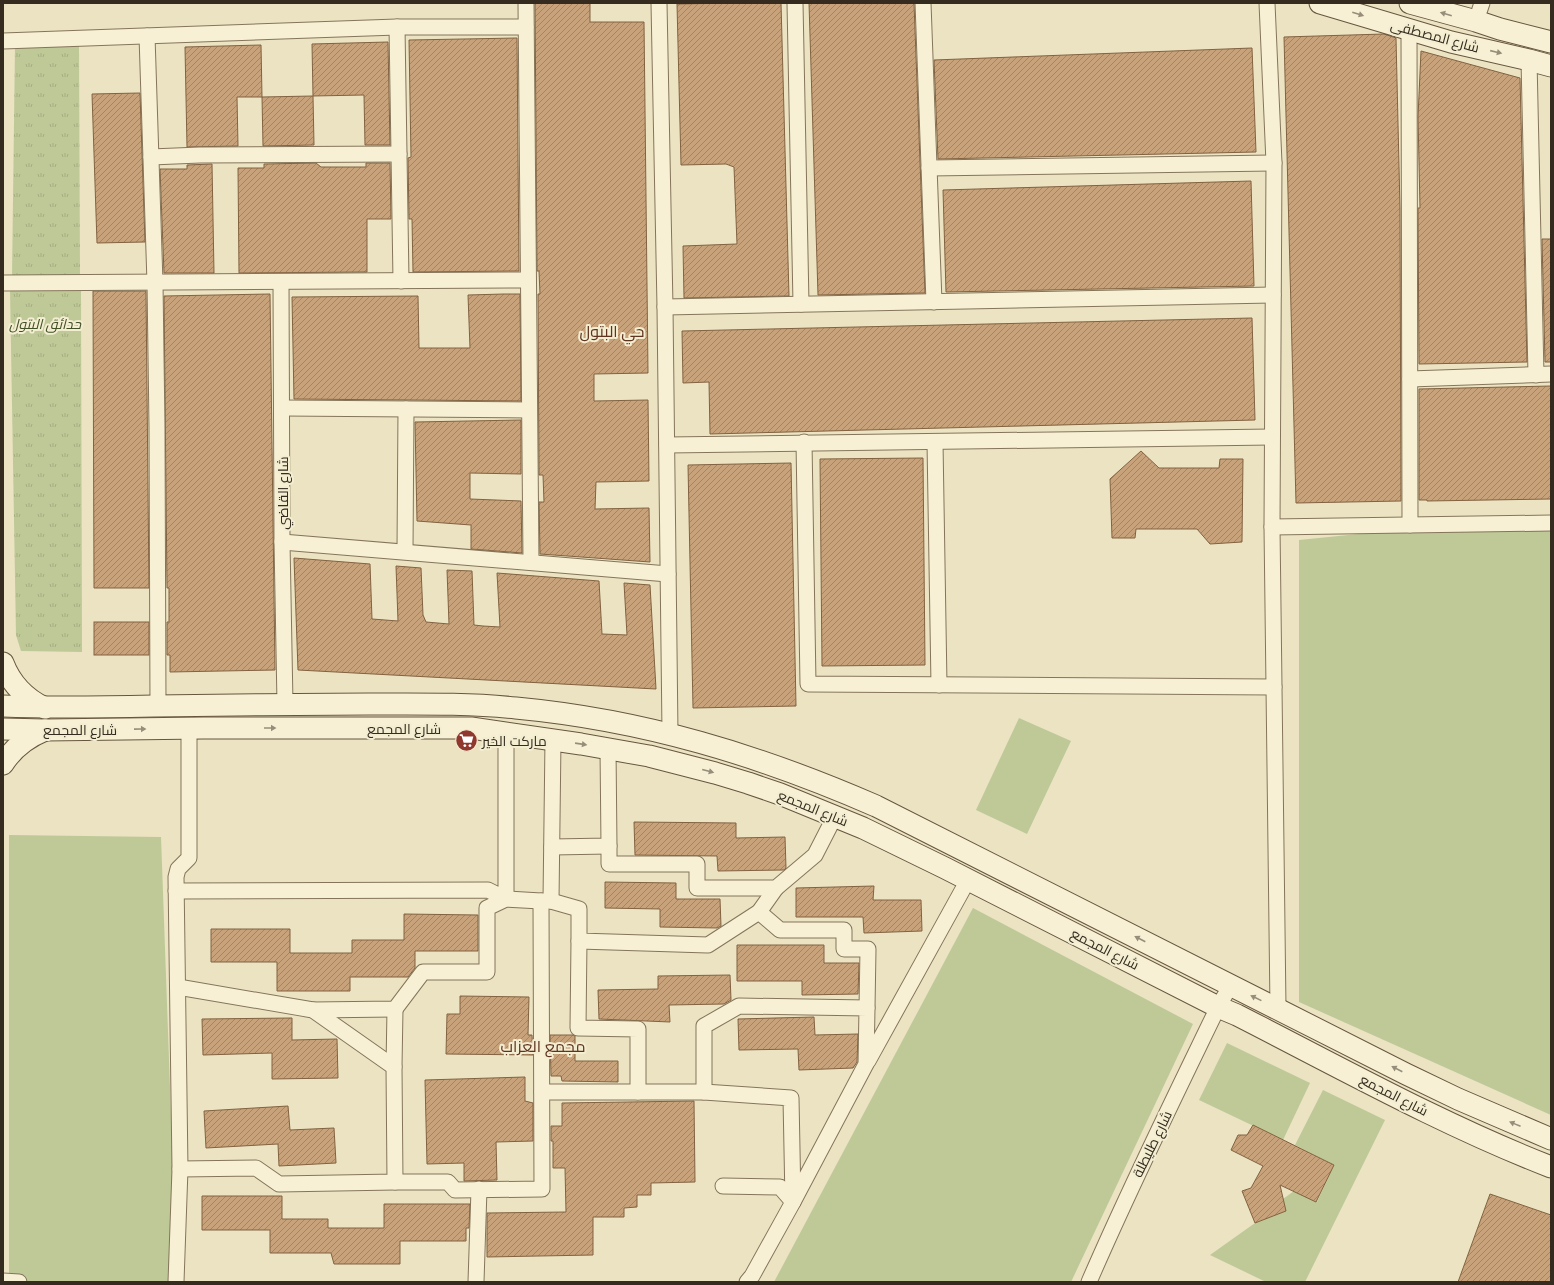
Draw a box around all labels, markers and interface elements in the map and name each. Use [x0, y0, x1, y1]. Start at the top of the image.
one-way arrow [1440, 10, 1452, 16]
one-way arrow [1352, 11, 1364, 17]
street label: شارع المصطفى [1388, 15, 1482, 57]
one-way arrow [1490, 50, 1503, 56]
park label: حدائق البتول [9, 314, 82, 334]
district label: حي البتول [580, 320, 644, 345]
street label: شارع القاضي [273, 456, 294, 530]
street label: شارع المجمع [367, 719, 441, 739]
street label: شارع المجمع [43, 720, 117, 740]
one-way arrow [264, 725, 277, 731]
one-way arrow [134, 726, 147, 732]
supermarket icon: ماركت الخير [454, 728, 480, 754]
place label: ماركت الخير [481, 731, 547, 751]
one-way arrow [575, 741, 587, 747]
one-way arrow [702, 768, 714, 774]
street label: شارع المجمع [775, 785, 851, 831]
street label: شارع المجمع [1067, 923, 1143, 975]
one-way arrow [1134, 936, 1146, 942]
one-way arrow [1250, 995, 1262, 1001]
district label: مجمع العزاب [500, 1035, 586, 1058]
one-way arrow [1391, 1066, 1403, 1072]
street label: شارع المجمع [1356, 1069, 1432, 1121]
street label: شارع طليطلة [1127, 1107, 1177, 1181]
one-way arrow [1509, 1121, 1520, 1127]

